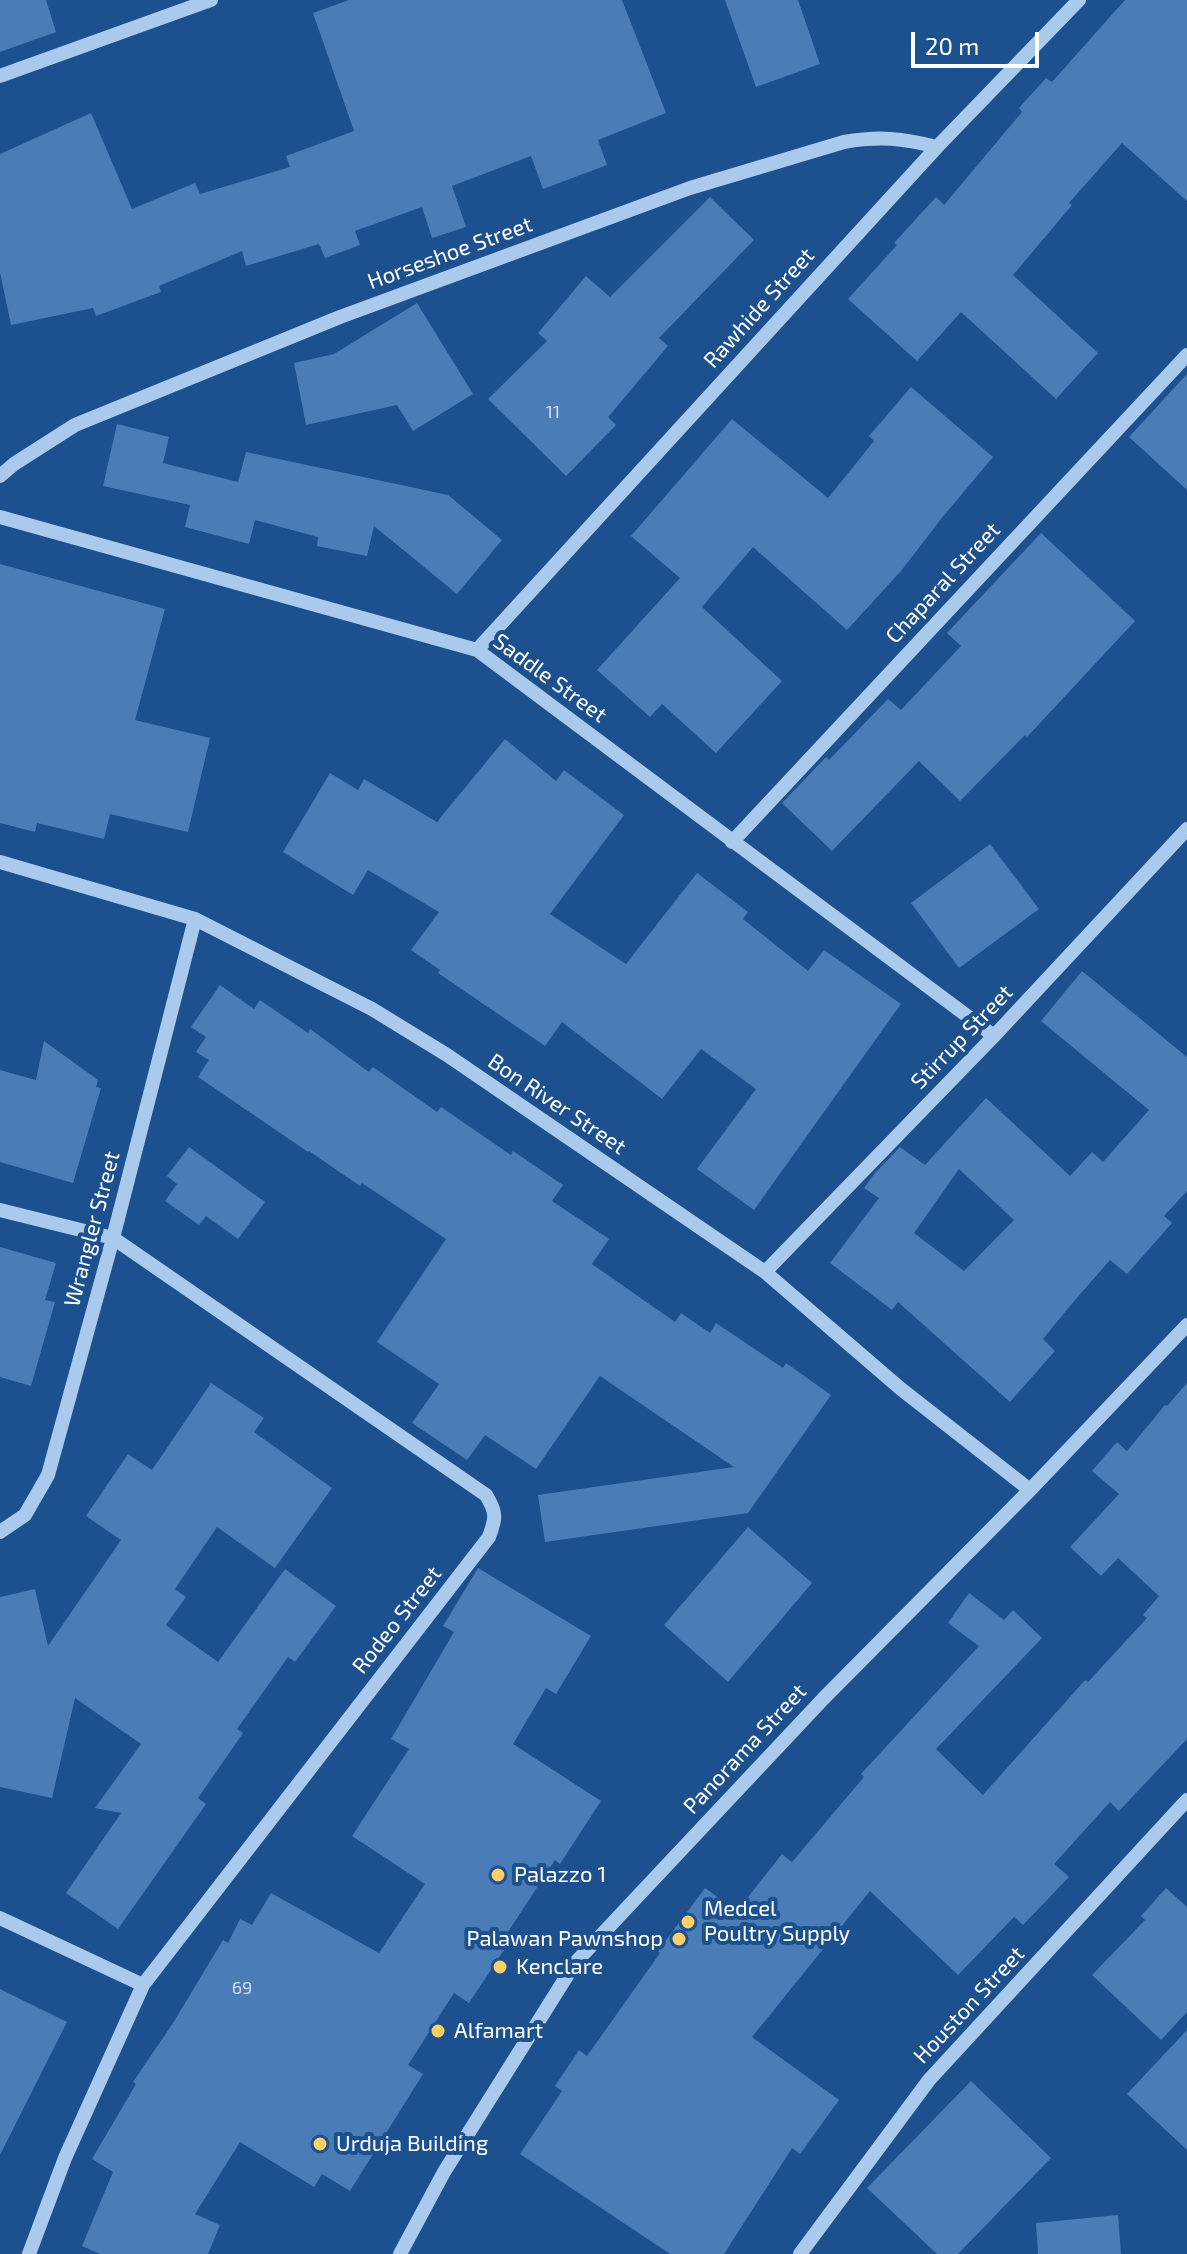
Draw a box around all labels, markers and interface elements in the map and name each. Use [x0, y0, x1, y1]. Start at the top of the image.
scale bar [915, 16, 1043, 66]
text: 20 m [925, 31, 979, 60]
street label: Horseshoe Street [364, 211, 536, 295]
street label: Rawhide Street [698, 243, 820, 373]
house number: 11 [546, 401, 560, 423]
street label: Chaparal Street [880, 517, 1006, 649]
street label: Saddle Street [488, 628, 612, 728]
street label: Stirrup Street [906, 979, 1018, 1095]
street label: Bon River Street [483, 1048, 631, 1160]
street label: Wrangler Street [59, 1148, 125, 1310]
street label: Rodeo Street [347, 1561, 447, 1679]
street label: Panorama Street [678, 1678, 812, 1820]
place label: Palazzo 1 [514, 1862, 606, 1888]
marker: Palazzo 1 [489, 1866, 507, 1884]
place label: Medcel Poultry Supply [704, 1896, 850, 1948]
marker: Medcel Poultry Supply [679, 1913, 697, 1931]
place label: Palawan Pawnshop [466, 1926, 663, 1952]
marker: Palawan Pawnshop [670, 1930, 688, 1948]
street label: Houston Street [908, 1941, 1030, 2069]
place label: Kenclare [516, 1954, 603, 1980]
marker: Kenclare [491, 1958, 509, 1976]
house number: 69 [232, 1977, 252, 1999]
place label: Alfamart [454, 2018, 543, 2044]
marker: Alfamart [429, 2022, 447, 2040]
place label: Urduja Building [336, 2131, 488, 2157]
marker: Urduja Building [311, 2135, 329, 2153]

